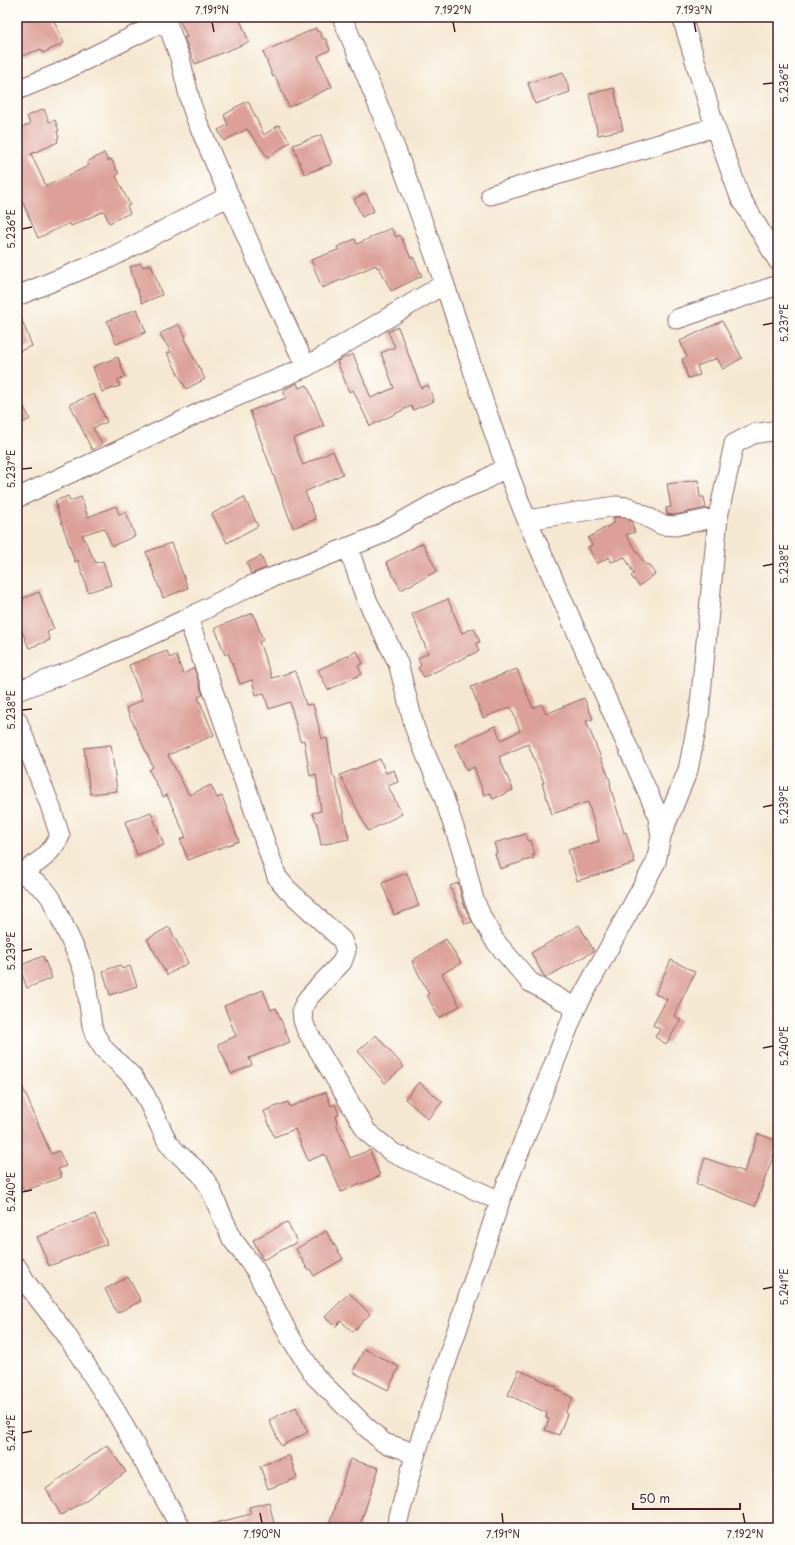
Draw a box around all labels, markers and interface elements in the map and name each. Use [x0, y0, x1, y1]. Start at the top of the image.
text: 7.191°N [195, 2, 229, 17]
text: 7.192°N [435, 2, 472, 17]
text: 7.193°N [676, 2, 713, 17]
text: 5.236°E [776, 63, 791, 103]
text: 5.236°E [3, 209, 18, 249]
text: 5.237°E [776, 304, 791, 342]
text: 5.237°E [3, 450, 18, 488]
text: 5.238°E [776, 544, 791, 584]
text: 5.238°E [3, 690, 18, 730]
text: 5.239°E [776, 786, 791, 824]
text: 5.239°E [3, 932, 18, 970]
text: 5.240°E [776, 1026, 791, 1066]
text: 5.240°E [3, 1172, 18, 1212]
text: 5.241°E [776, 1268, 791, 1306]
text: 5.241°E [3, 1414, 18, 1452]
scale bar [633, 1485, 740, 1511]
text: 50 m [639, 1489, 670, 1507]
text: 7.190°N [243, 1526, 281, 1541]
text: 7.191°N [486, 1526, 520, 1541]
text: 7.192°N [727, 1526, 764, 1541]

